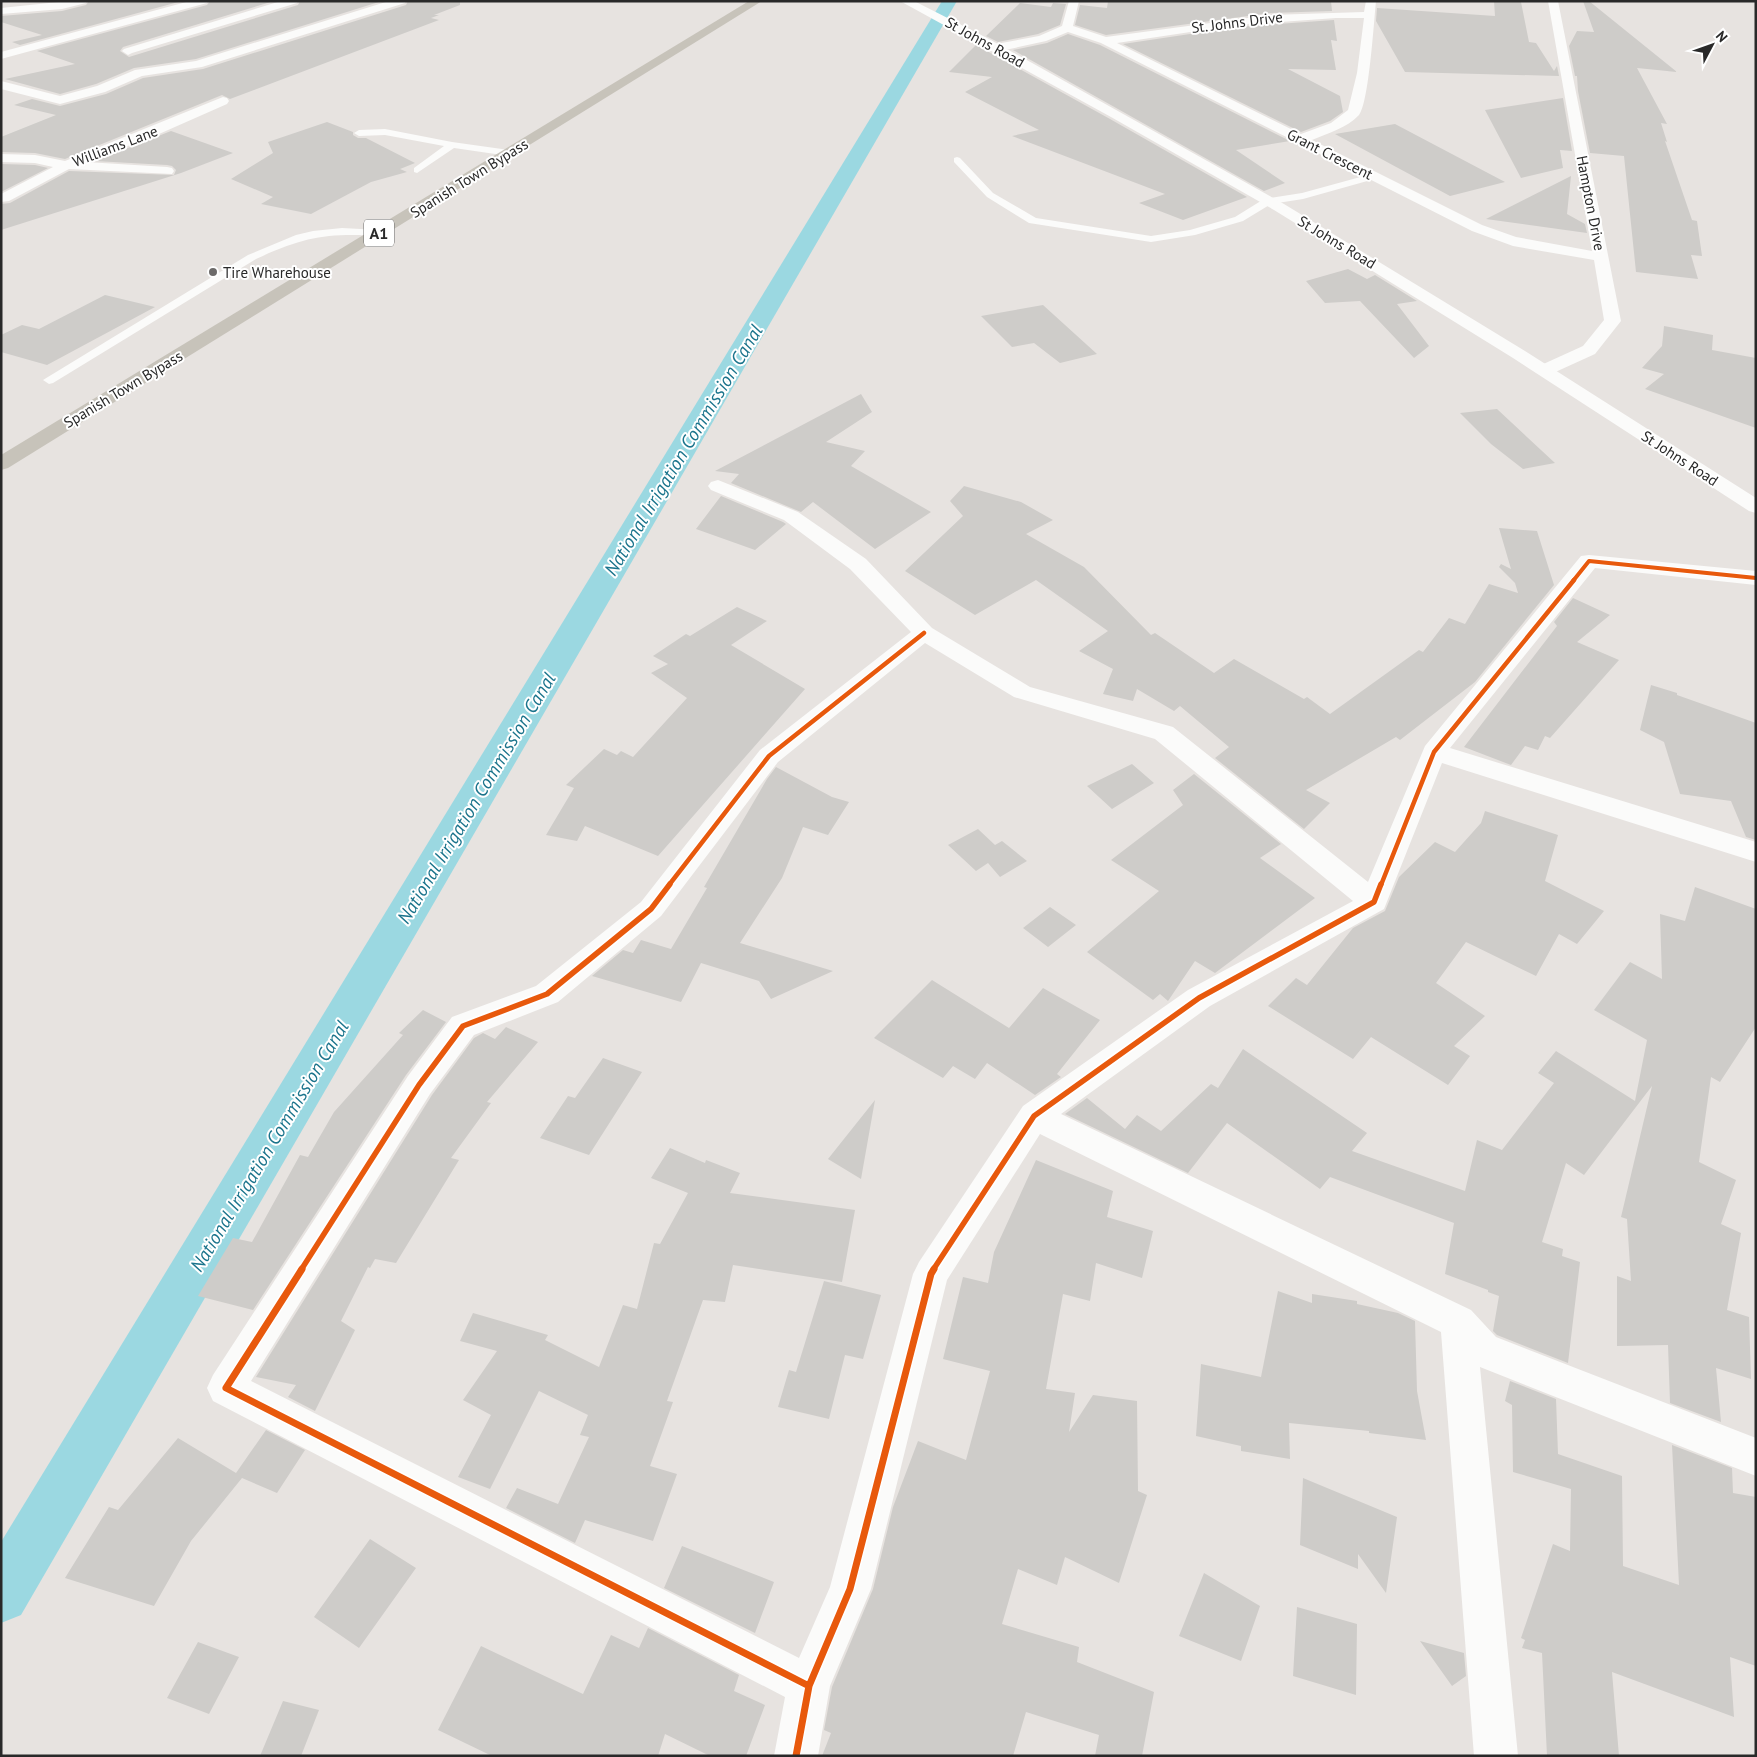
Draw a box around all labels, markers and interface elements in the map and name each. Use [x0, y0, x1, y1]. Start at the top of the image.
street label: St. Johns Drive [1190, 7, 1284, 37]
street label: St Johns Road [942, 12, 1028, 72]
north arrow [1687, 20, 1737, 70]
text: N [1712, 27, 1732, 46]
street label: Williams Lane [70, 121, 160, 171]
street label: Grant Crescent [1284, 124, 1376, 184]
street label: Spanish Town Bypass [407, 134, 531, 222]
street label: Hampton Drive [1572, 154, 1610, 252]
street label: St Johns Road [1294, 211, 1380, 273]
road number: A1 [364, 220, 394, 247]
place label: Tire Wharehouse [223, 263, 331, 282]
marker: Tire Wharehouse [207, 266, 219, 278]
water label: National Irrigation Commission Canal [598, 320, 768, 580]
street label: Spanish Town Bypass [60, 346, 186, 432]
street label: St Johns Road [1638, 426, 1722, 490]
water label: National Irrigation Commission Canal [391, 668, 561, 928]
water label: National Irrigation Commission Canal [184, 1016, 354, 1276]

